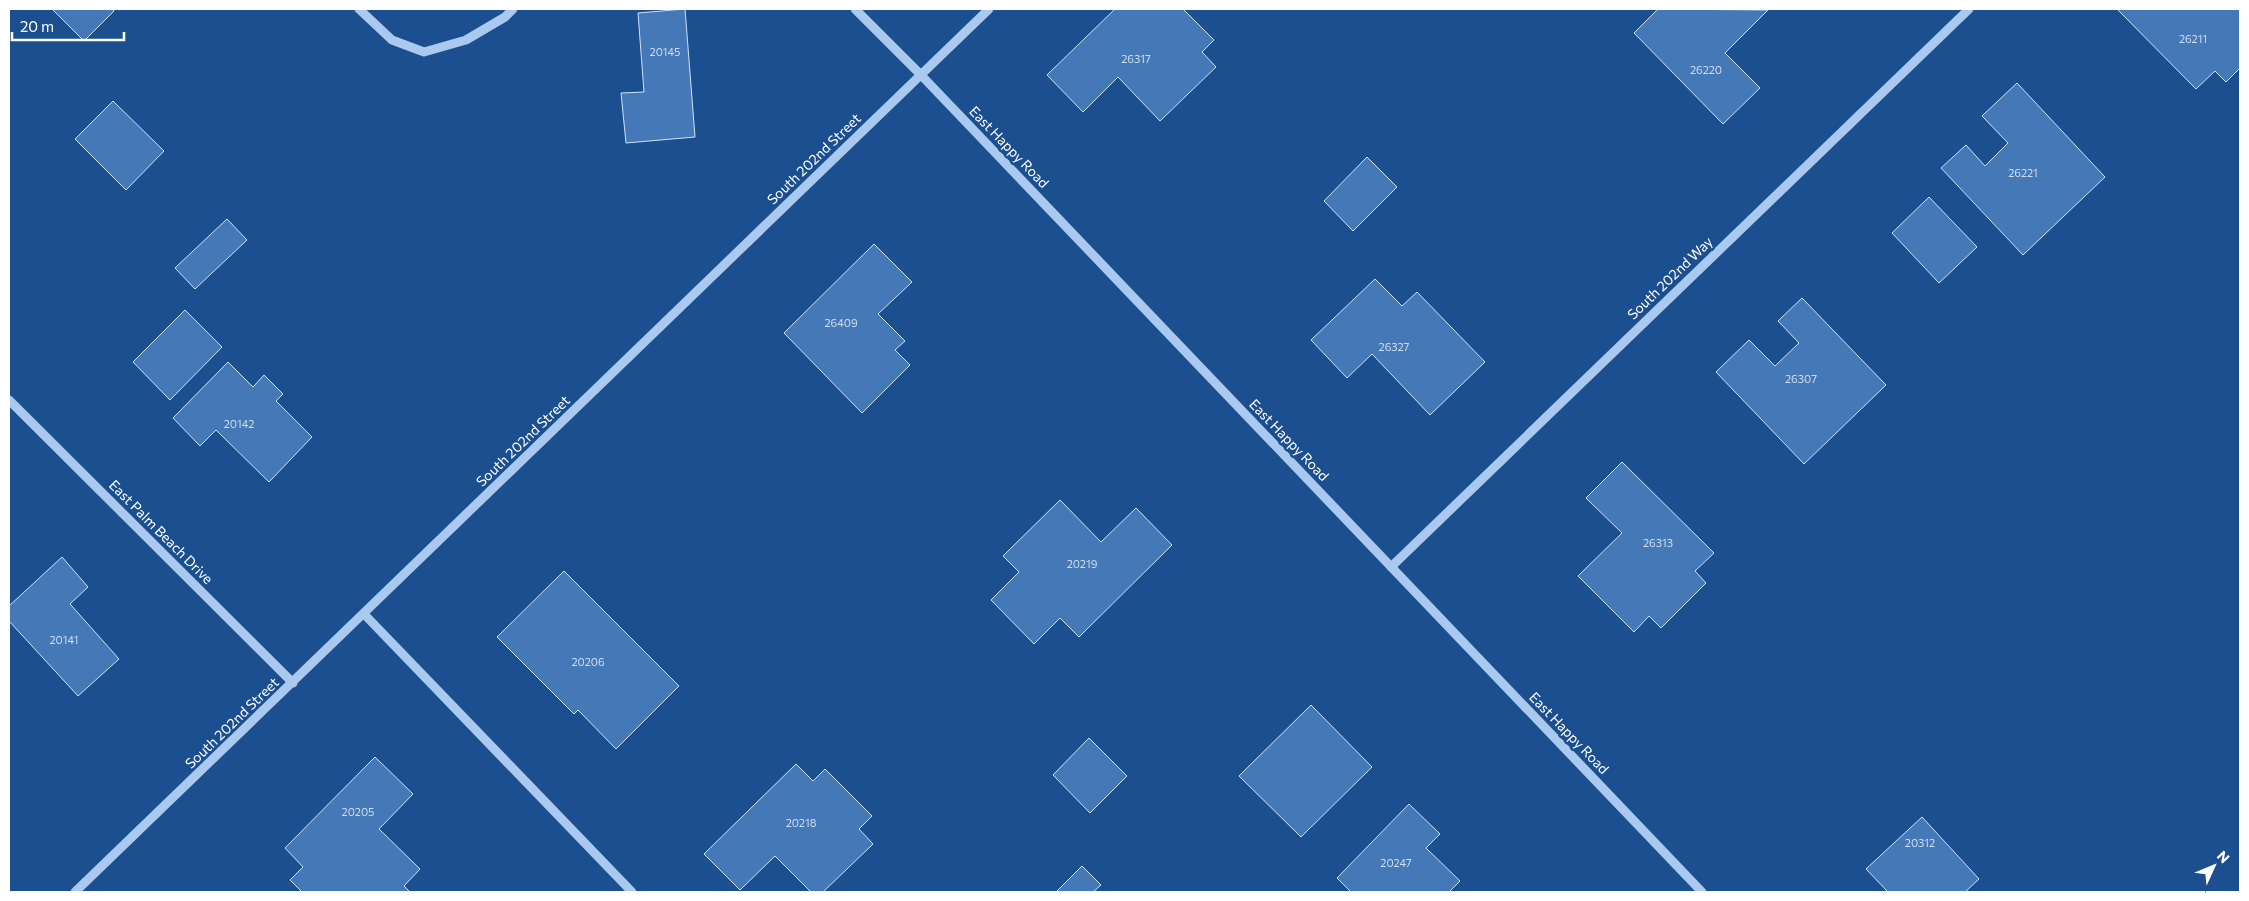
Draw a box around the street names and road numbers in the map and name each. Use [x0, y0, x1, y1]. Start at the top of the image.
street label: East Happy Road [966, 102, 1053, 191]
street label: South 202nd Street [763, 109, 864, 208]
street label: South 202nd Way [1623, 233, 1716, 323]
street label: South 202nd Street [472, 391, 573, 490]
street label: East Happy Road [1246, 395, 1333, 484]
street label: East Palm Beach Drive [106, 476, 217, 587]
street label: South 202nd Street [181, 673, 282, 772]
street label: East Happy Road [1526, 688, 1613, 777]

